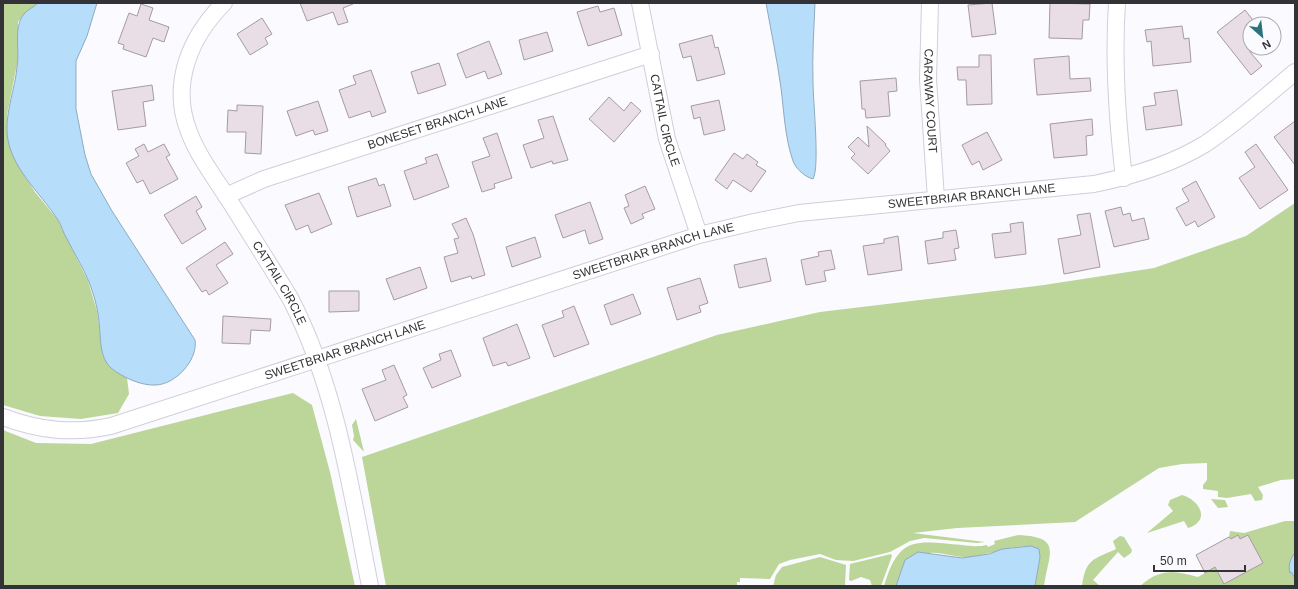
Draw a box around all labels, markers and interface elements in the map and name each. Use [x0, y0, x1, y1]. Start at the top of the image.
north arrow [1242, 16, 1282, 56]
text: N [1260, 38, 1273, 52]
street label: CARAWAY COURT [921, 49, 940, 154]
street label: CATTAIL CIRCLE [647, 73, 683, 168]
street label: BONESET BRANCH LANE [366, 94, 509, 152]
street label: SWEETBRIAR BRANCH LANE [887, 181, 1056, 211]
street label: SWEETBRIAR BRANCH LANE [571, 220, 736, 283]
street label: CATTAIL CIRCLE [250, 238, 309, 327]
street label: SWEETBRIAR BRANCH LANE [263, 317, 427, 383]
scale bar [1154, 547, 1245, 573]
text: 50 m [1160, 554, 1187, 568]

